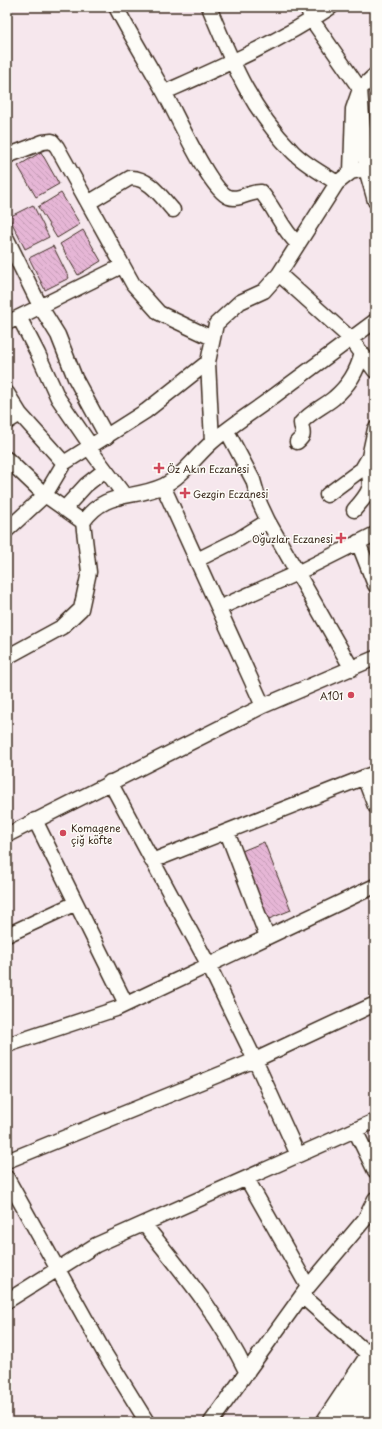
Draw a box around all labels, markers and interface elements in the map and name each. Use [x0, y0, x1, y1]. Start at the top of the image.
place label: Öz Akın Eczanesi [167, 461, 250, 476]
marker: Öz Akın Eczanesi [154, 463, 164, 473]
place label: Gezgin Eczanesi [193, 486, 269, 501]
marker: Gezgin Eczanesi [180, 488, 190, 498]
place label: Oğuzlar Eczanesi [252, 531, 333, 546]
marker: Oğuzlar Eczanesi [336, 533, 346, 543]
place label: A101 [320, 688, 343, 703]
marker: A101 [346, 690, 356, 700]
place label: Komagene çiğ köfte [71, 820, 121, 847]
marker: Komagene çiğ köfte [58, 828, 68, 838]

